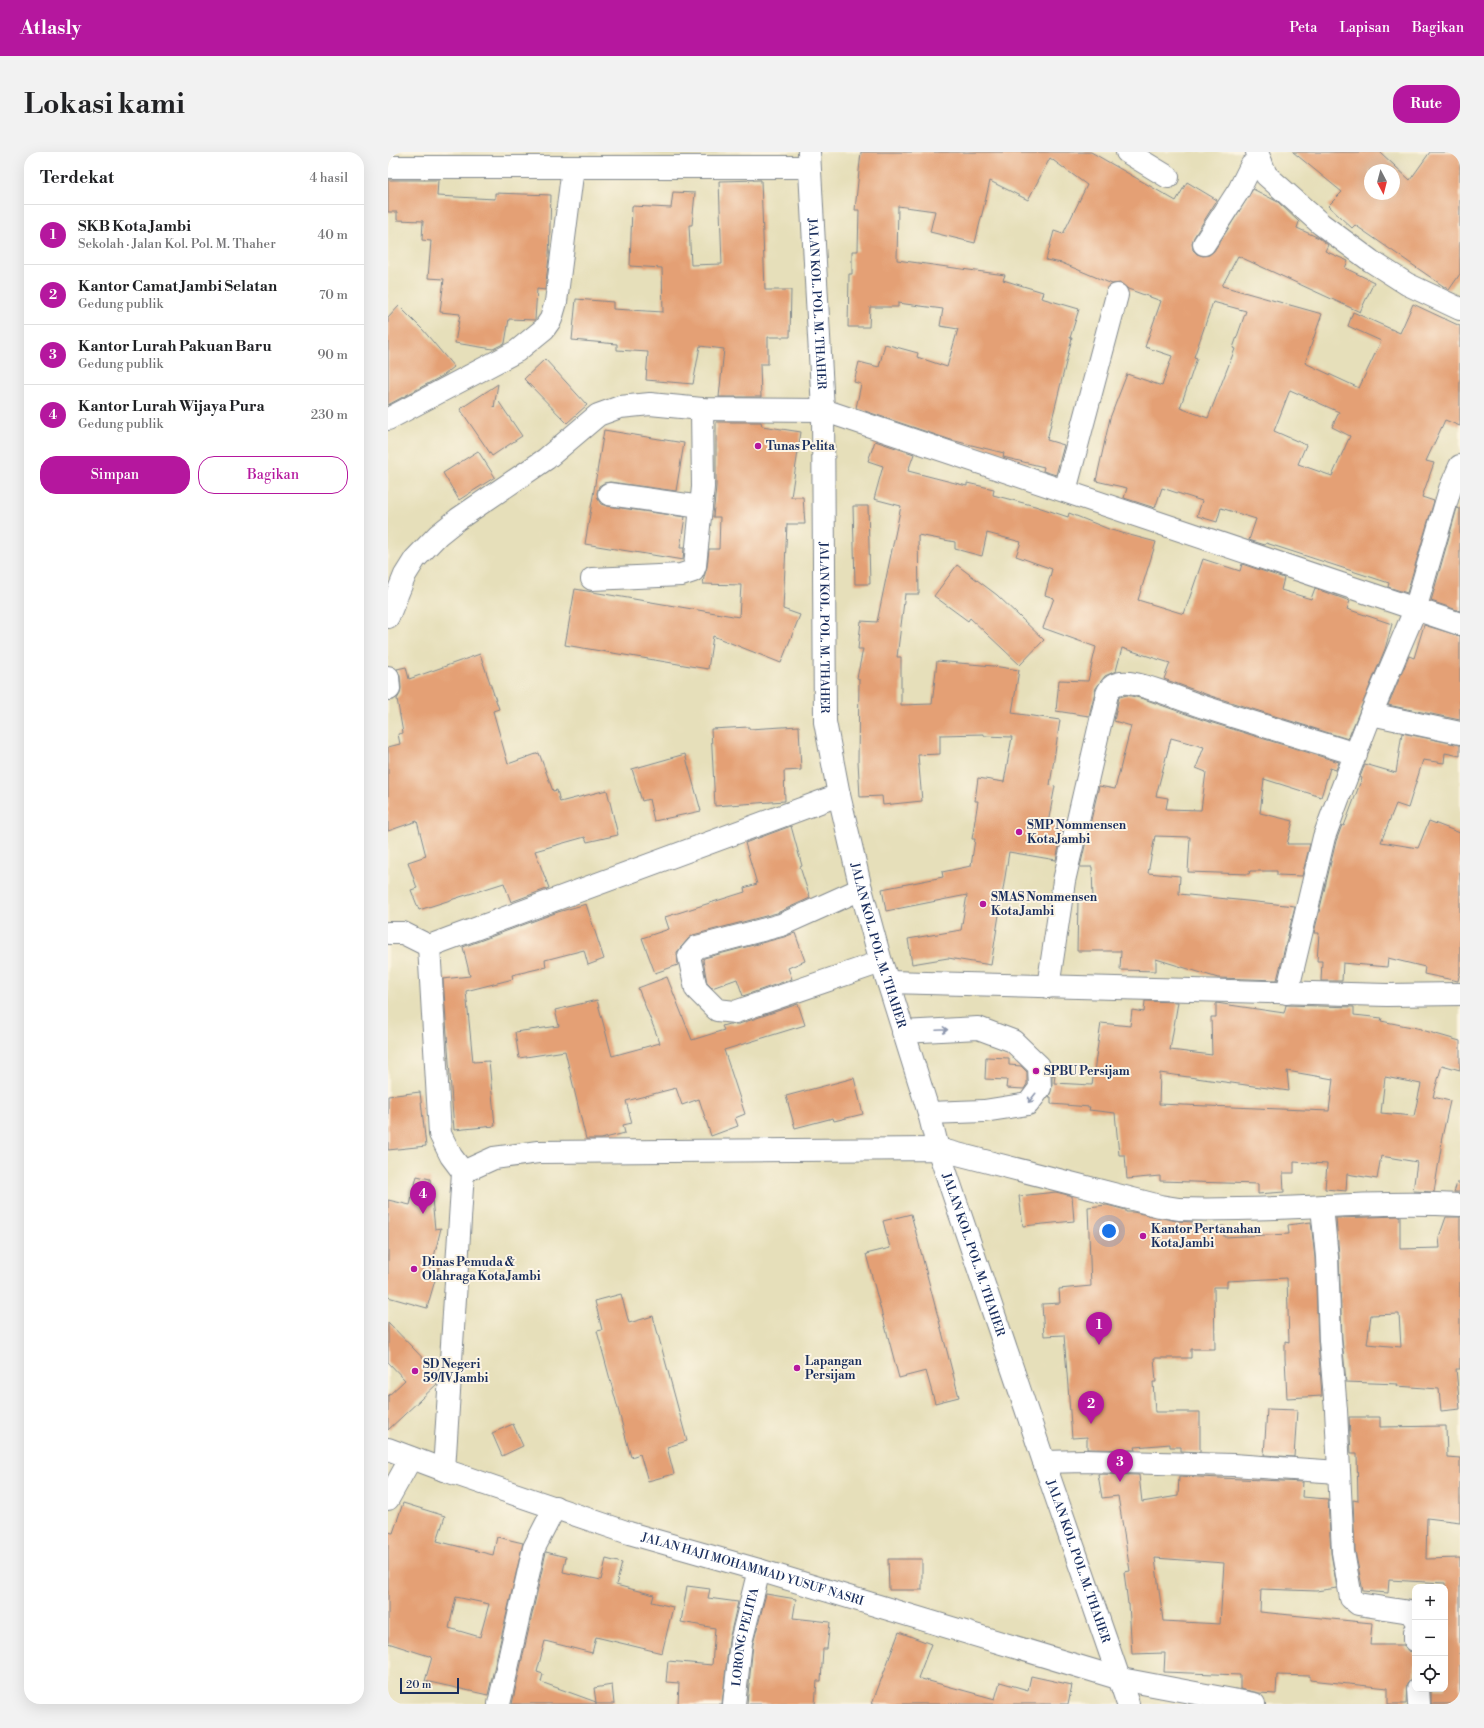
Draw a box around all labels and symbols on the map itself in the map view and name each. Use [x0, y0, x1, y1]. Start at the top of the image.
north arrow [1364, 164, 1400, 200]
street label: JALAN KOL. POL. M. THAHER [805, 217, 829, 390]
place label: Tunas Pelita [766, 439, 835, 454]
marker: Tunas Pelita [753, 441, 763, 451]
street label: JALAN KOL. POL. M. THAHER [816, 541, 832, 714]
place label: SMP Nommensen Kota Jambi [1027, 818, 1127, 847]
marker: SMP Nommensen Kota Jambi [1014, 827, 1024, 837]
street label: JALAN KOL. POL. M. THAHER [847, 860, 909, 1030]
place label: SMAS Nommensen Kota Jambi [991, 890, 1098, 919]
marker: SMAS Nommensen Kota Jambi [978, 899, 988, 909]
one-way arrow [935, 1026, 948, 1034]
place label: SPBU Persijam [1044, 1064, 1130, 1079]
marker: SPBU Persijam [1031, 1066, 1041, 1076]
one-way arrow [1028, 1092, 1037, 1103]
street label: JALAN KOL. POL. M. THAHER [938, 1170, 1008, 1339]
pin: 4 [410, 1181, 436, 1214]
your location [1099, 1221, 1119, 1241]
place label: Kantor Pertanahan Kota Jambi [1151, 1222, 1262, 1251]
marker: Kantor Pertanahan Kota Jambi [1138, 1231, 1148, 1241]
place label: Dinas Pemuda & Olahraga Kota Jambi [422, 1255, 541, 1284]
marker: Dinas Pemuda & Olahraga Kota Jambi [409, 1264, 419, 1274]
pin: 1 [1086, 1312, 1112, 1345]
place label: Lapangan Persijam [805, 1354, 863, 1383]
place label: SD Negeri 59/IV Jambi [423, 1357, 488, 1386]
marker: Lapangan Persijam [792, 1363, 802, 1373]
marker: SD Negeri 59/IV Jambi [410, 1366, 420, 1376]
pin: 2 [1078, 1391, 1104, 1424]
pin: 3 [1107, 1449, 1133, 1482]
street label: JALAN KOL. POL. M. THAHER [1042, 1477, 1113, 1645]
street label: JALAN HAJI MOHAMMAD YUSUF NASRI [639, 1530, 866, 1609]
street label: LORONG PELITA [729, 1586, 762, 1687]
scale bar [400, 1676, 459, 1695]

